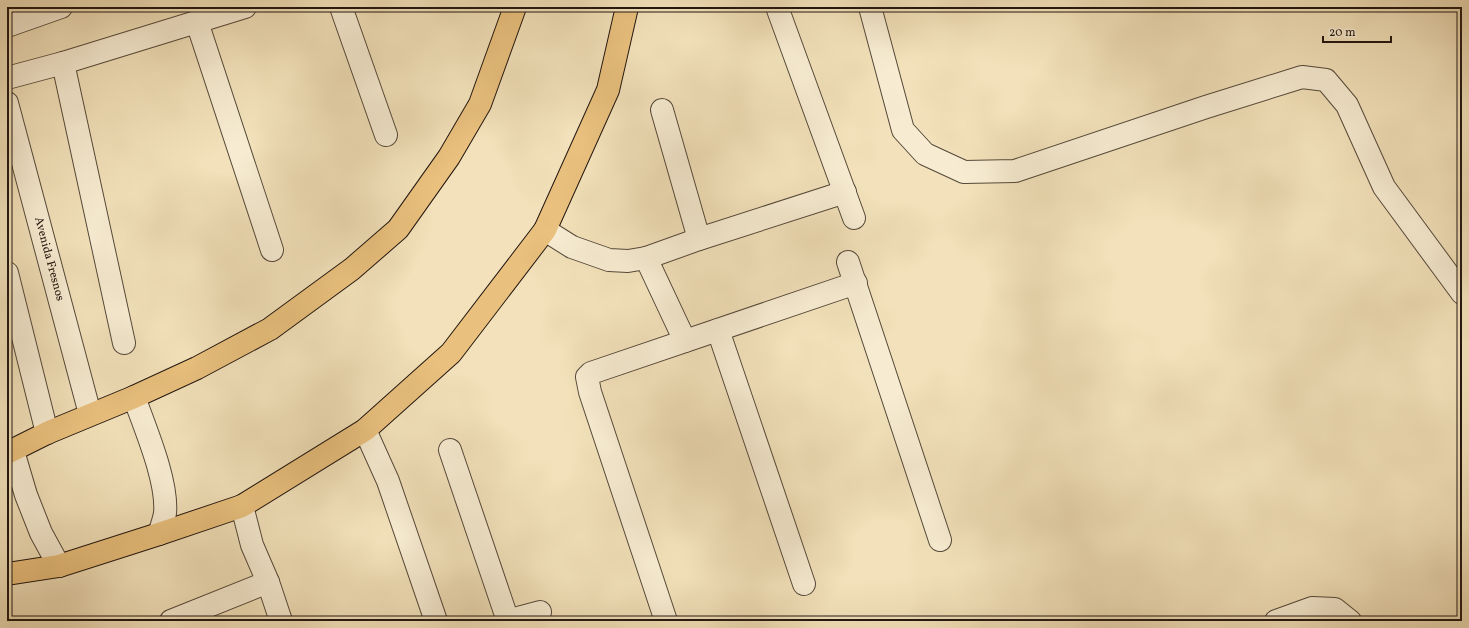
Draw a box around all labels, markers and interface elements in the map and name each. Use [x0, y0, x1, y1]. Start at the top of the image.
scale bar [1323, 18, 1391, 44]
text: 20 m [1329, 25, 1356, 41]
street label: Avenida Fresnos [30, 215, 68, 303]

